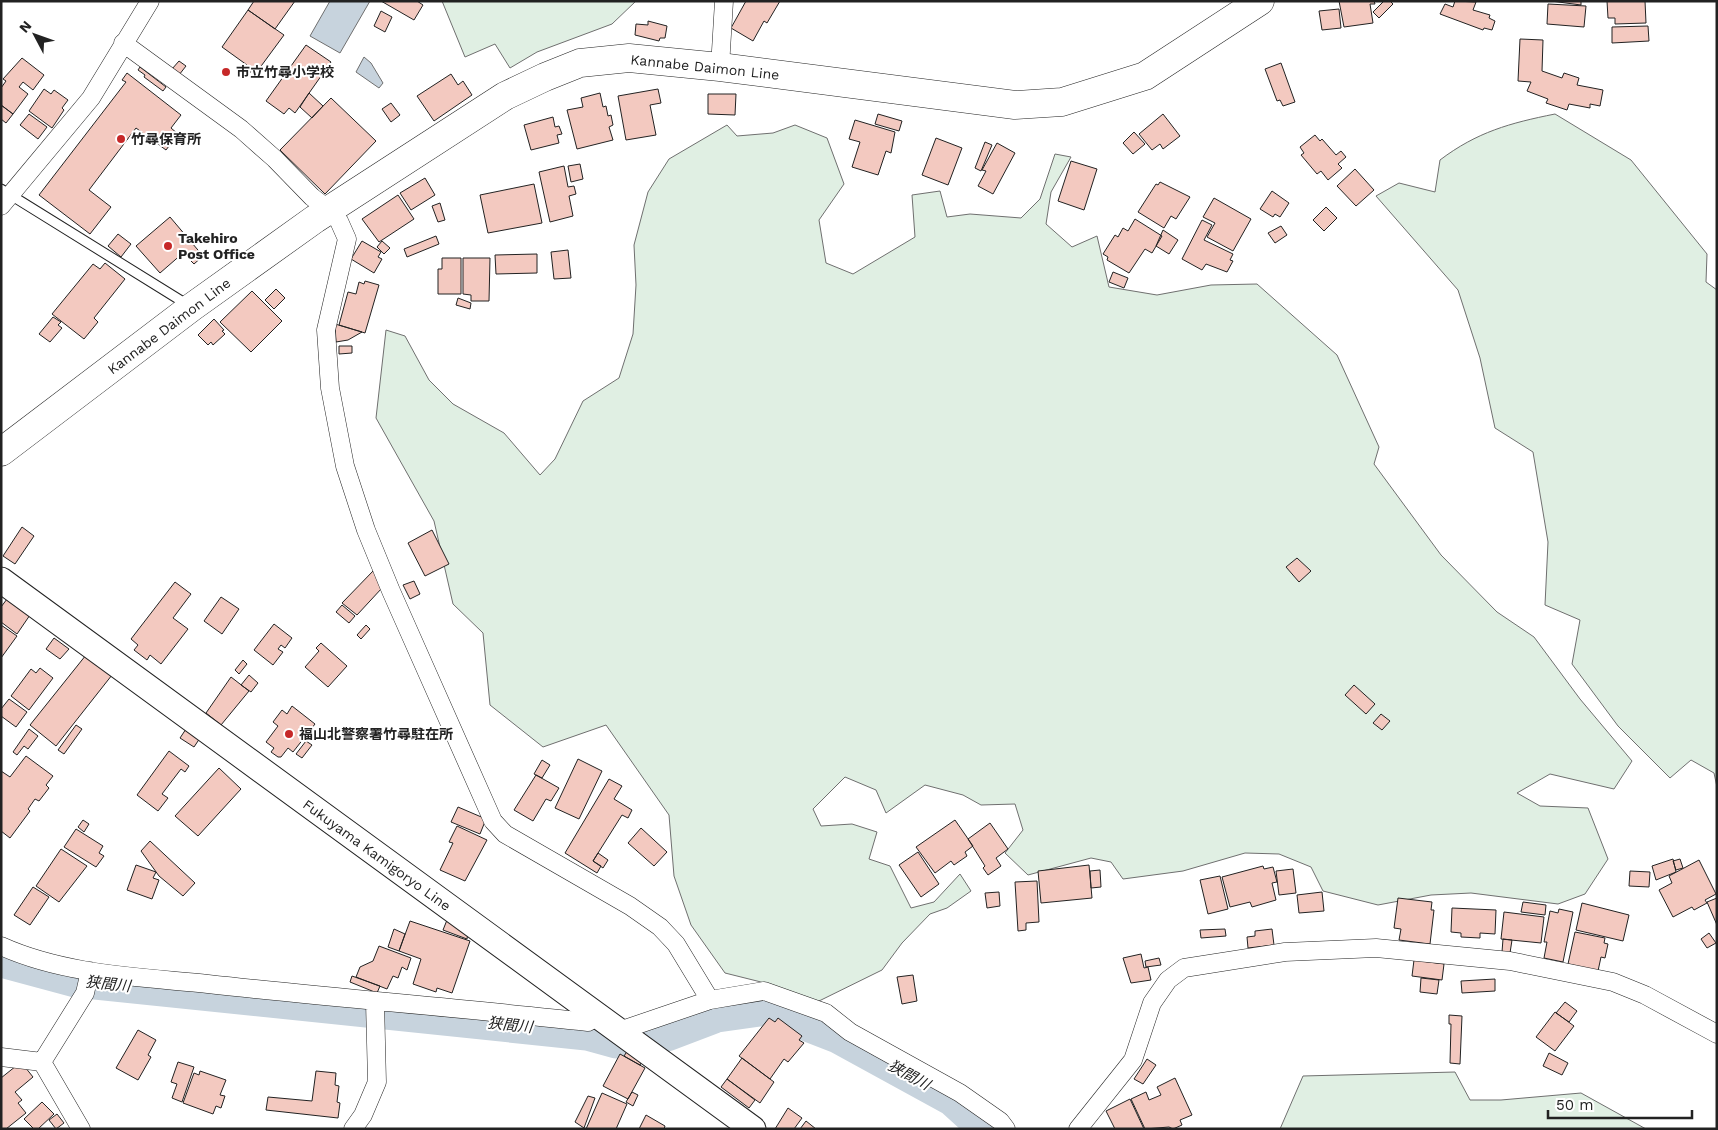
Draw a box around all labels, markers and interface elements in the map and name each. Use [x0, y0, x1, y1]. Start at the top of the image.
north arrow [10, 10, 60, 60]
text: N [16, 17, 35, 36]
street label: Kannabe Daimon Line [630, 51, 780, 83]
place label: 市立竹尋小学校 [236, 64, 334, 80]
marker: 市立竹尋小学校 [220, 66, 232, 78]
place label: 竹尋保育所 [131, 131, 201, 147]
marker: 竹尋保育所 [115, 133, 127, 145]
place label: Takehiro Post Office [178, 230, 255, 262]
marker: Takehiro Post Office [162, 240, 174, 252]
street label: Kannabe Daimon Line [104, 275, 234, 377]
place label: 福山北警察署竹尋駐在所 [299, 726, 453, 742]
marker: 福山北警察署竹尋駐在所 [283, 728, 295, 740]
street label: Fukuyama Kamigoryo Line [300, 796, 454, 914]
water label: 狭間川 [85, 973, 133, 996]
water label: 狭間川 [487, 1014, 535, 1037]
water label: 狭間川 [885, 1056, 935, 1095]
scale bar [1548, 1088, 1692, 1120]
text: 50 m [1556, 1096, 1593, 1114]

